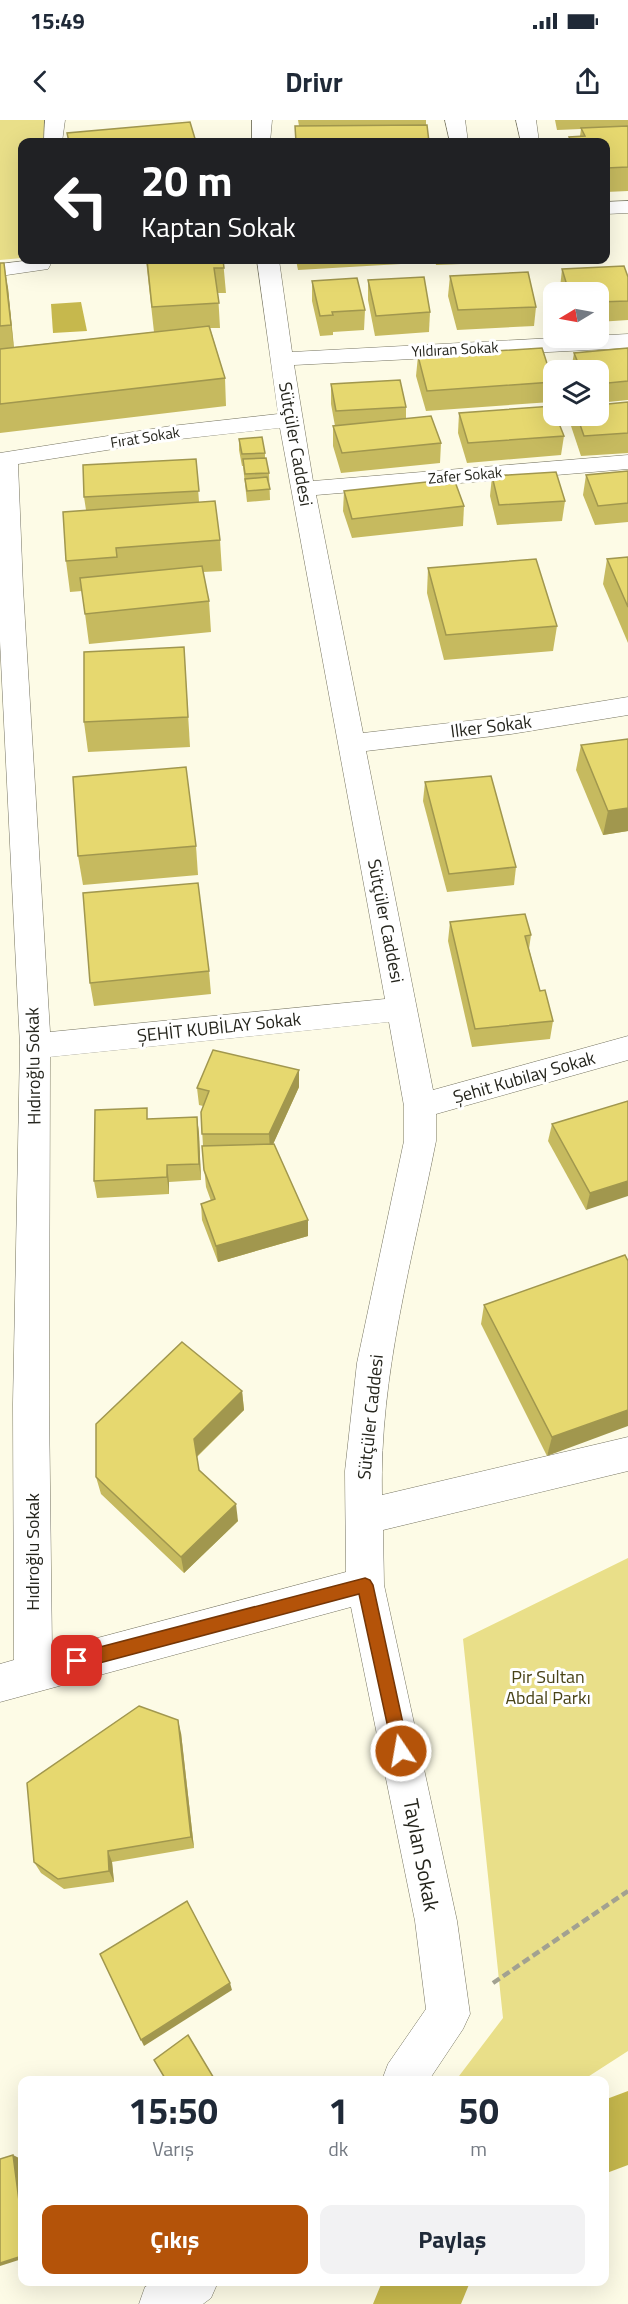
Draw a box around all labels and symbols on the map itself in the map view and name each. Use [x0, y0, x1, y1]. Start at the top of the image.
north arrow [543, 282, 609, 348]
street label: Yıldıran Sokak [411, 335, 499, 363]
street label: Sütçüler Caddesi [272, 380, 320, 508]
street label: Fırat Sokak [109, 420, 181, 454]
street label: Zafer Sokak [427, 460, 503, 490]
street label: Ilker Sokak [449, 708, 534, 744]
street label: Sütçüler Caddesi [361, 857, 411, 985]
street label: ŞEHİT KUBİLAY Sokak [136, 1005, 303, 1049]
street label: Hıdıroğlu Sokak [18, 1007, 48, 1125]
street label: Şehit Kubilay Sokak [450, 1044, 599, 1110]
street label: Sütçüler Caddesi [350, 1353, 390, 1481]
street label: Hıdıroğlu Sokak [19, 1493, 46, 1611]
pin [51, 1635, 102, 1686]
park label: Pir Sultan Abdal Parkı [505, 1663, 591, 1711]
position arrow [369, 1719, 433, 1783]
street label: Taylan Sokak [395, 1796, 449, 1914]

